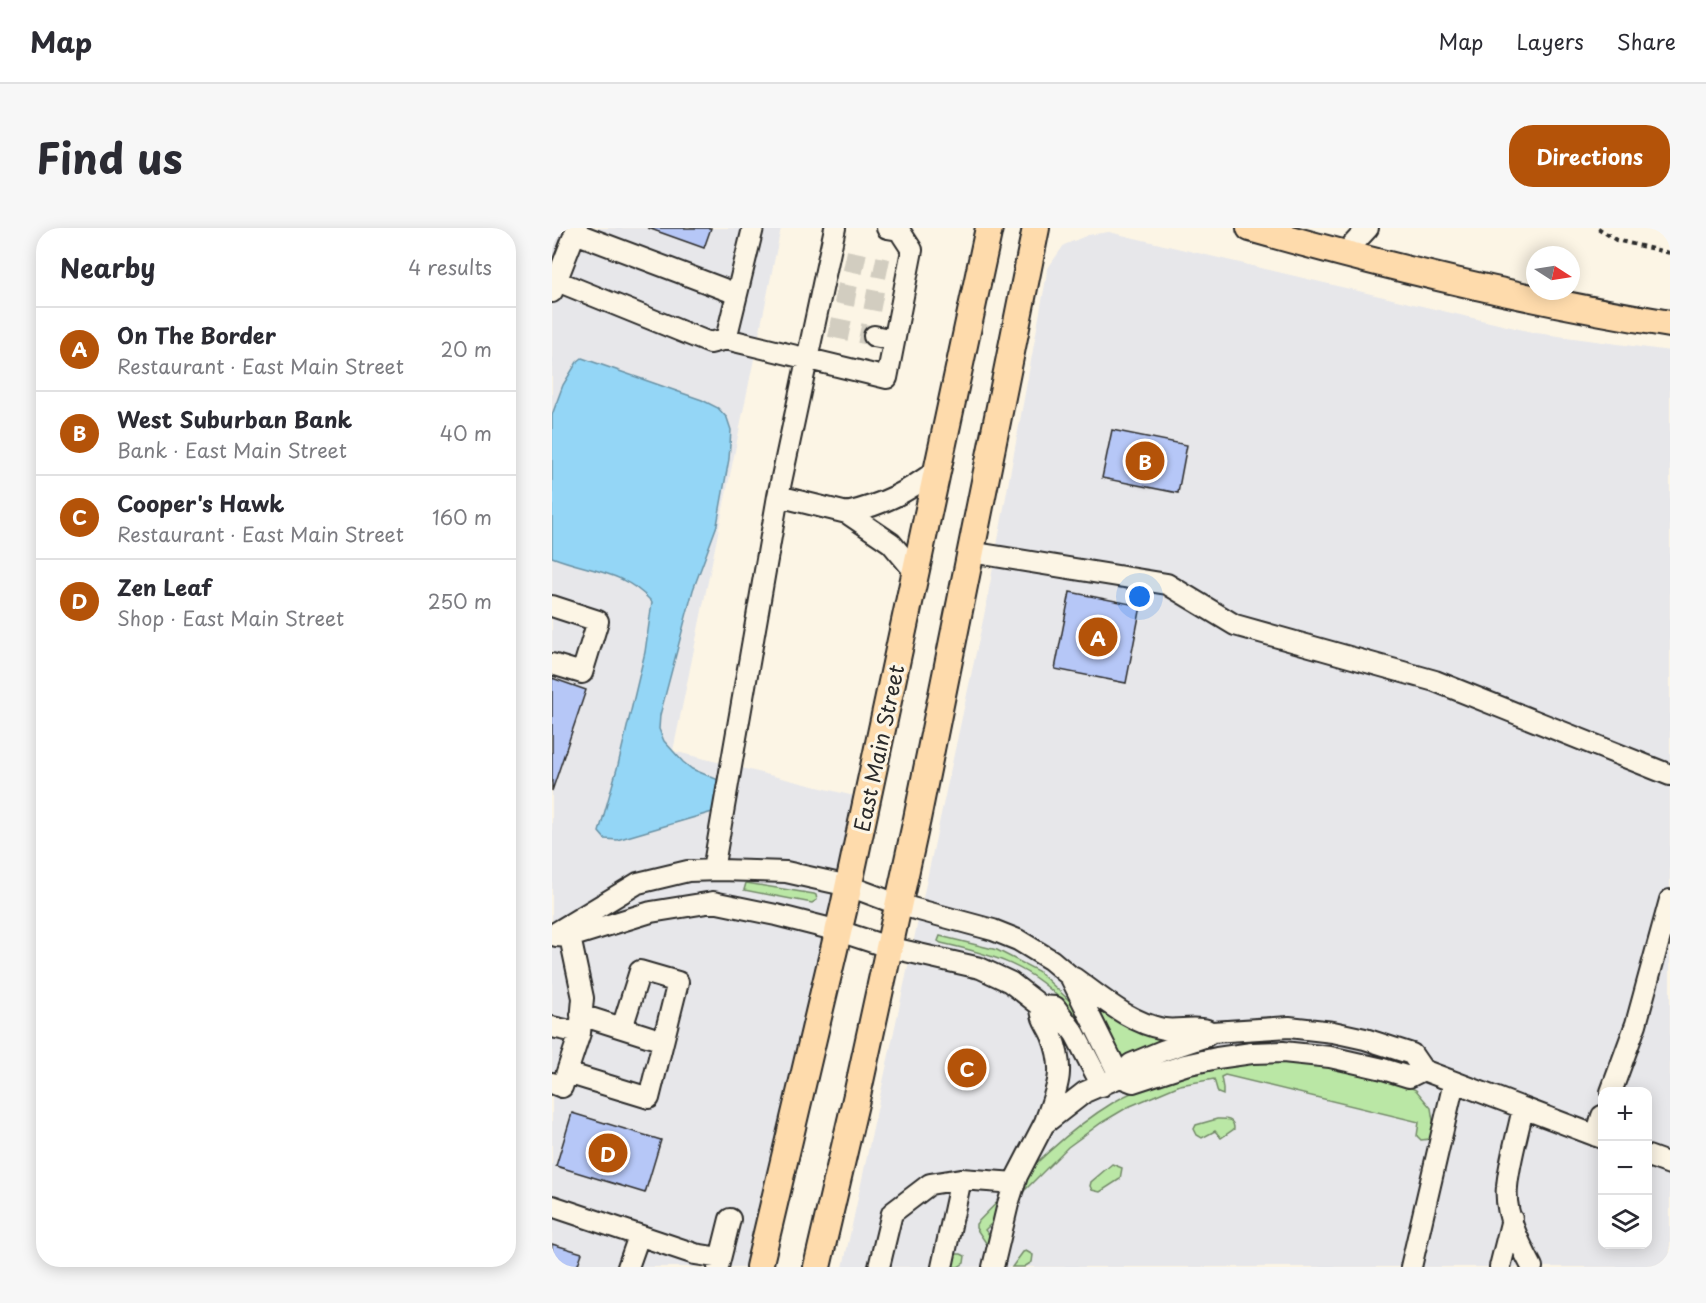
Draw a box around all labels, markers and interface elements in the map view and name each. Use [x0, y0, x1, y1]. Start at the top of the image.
text: Map [30, 20, 92, 63]
text: Map [1439, 25, 1483, 57]
text: Layers [1516, 25, 1584, 57]
text: Share [1617, 25, 1676, 57]
text: Find us [36, 125, 183, 188]
button: Directions [1509, 125, 1670, 187]
north arrow [1526, 246, 1580, 300]
text: Nearby [60, 248, 155, 287]
text: 4 results [408, 252, 492, 282]
text: On The Border [117, 318, 276, 351]
text: A [72, 334, 87, 364]
text: 20 m [440, 334, 492, 364]
text: Restaurant · East Main Street [117, 351, 404, 381]
text: West Suburban Bank [117, 402, 352, 435]
text: B [73, 418, 86, 448]
text: 40 m [440, 418, 492, 448]
text: Bank · East Main Street [117, 435, 347, 465]
pin: B [1126, 438, 1164, 484]
text: Cooper's Hawk [117, 486, 284, 519]
text: C [72, 502, 87, 532]
text: 160 m [432, 502, 492, 532]
text: Restaurant · East Main Street [117, 519, 404, 549]
text: Zen Leaf [117, 570, 212, 603]
your location [1125, 582, 1154, 611]
text: D [72, 586, 87, 616]
text: 250 m [428, 586, 492, 616]
text: Shop · East Main Street [117, 603, 344, 633]
pin: A [1078, 614, 1118, 660]
street label: East Main Street [845, 661, 911, 835]
pin: C [948, 1046, 986, 1090]
map controls [1598, 1087, 1652, 1249]
button: + [1598, 1087, 1652, 1141]
pin: D [588, 1130, 628, 1176]
button: − [1598, 1141, 1652, 1195]
button: layers [1598, 1195, 1652, 1249]

